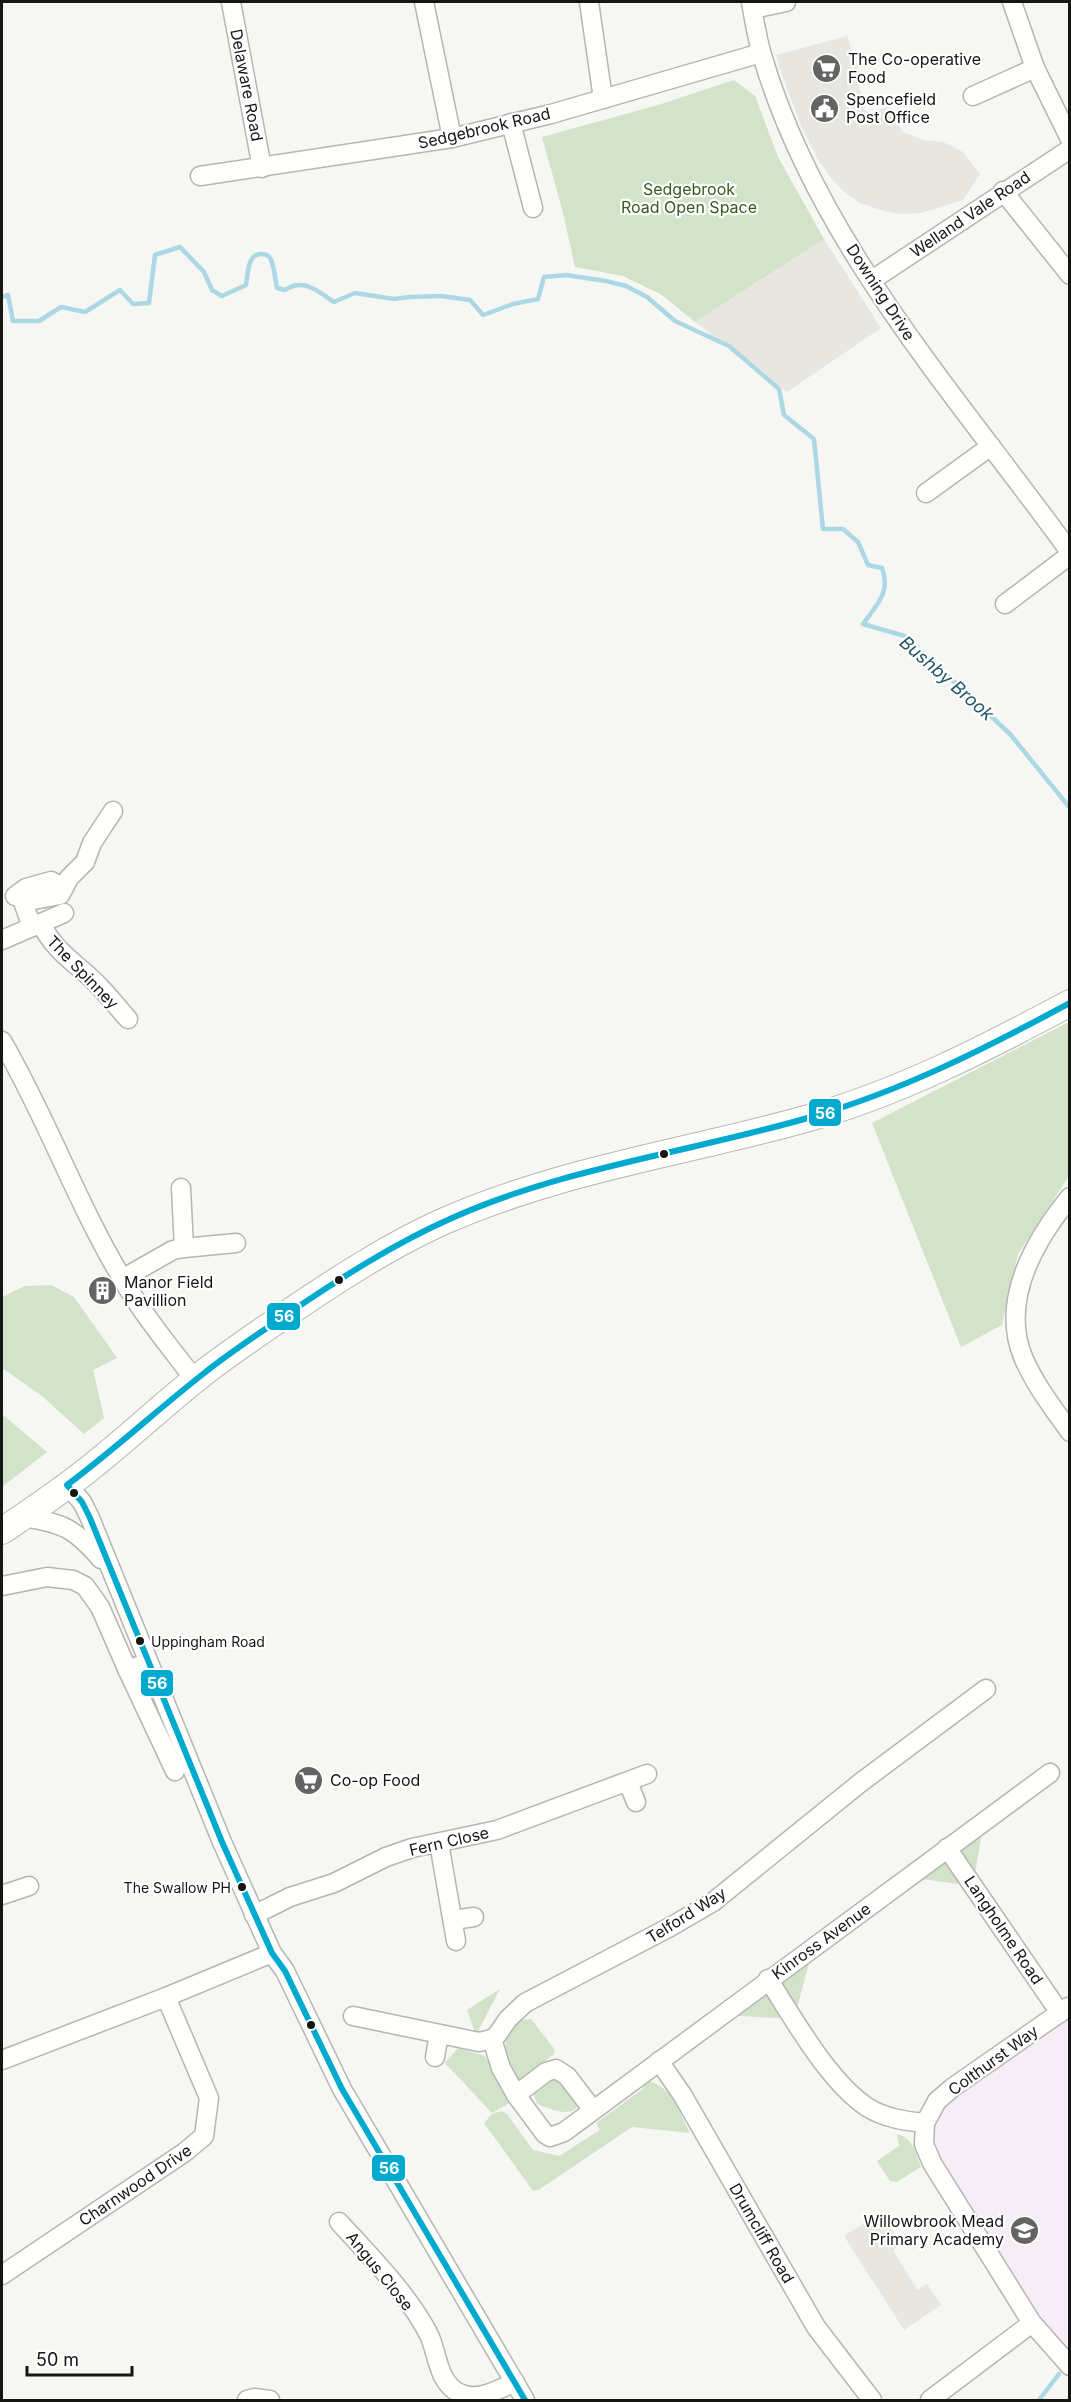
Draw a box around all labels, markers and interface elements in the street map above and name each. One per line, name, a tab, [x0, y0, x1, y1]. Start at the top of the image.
street label: Delaware Road	[226, 27, 268, 143]
place label: The Co-operative Food	[848, 49, 981, 87]
supermarket icon: The Co-operative Food	[811, 52, 843, 84]
place label: Spencefield Post Office	[846, 89, 936, 127]
public building icon: Spencefield Post Office	[809, 92, 841, 124]
street label: Sedgebrook Road	[416, 103, 552, 153]
street label: Welland Vale Road	[906, 166, 1034, 262]
park label: Sedgebrook Road Open Space	[621, 179, 757, 217]
street label: Downing Drive	[842, 240, 920, 344]
water label: Bushby Brook	[896, 631, 999, 725]
street label: The Spinney	[43, 931, 123, 1013]
line badge: 56	[808, 1098, 842, 1127]
text: 56	[815, 1103, 835, 1123]
unlabelled marker	[658, 1148, 670, 1160]
place label: Manor Field Pavillion	[124, 1272, 213, 1310]
unlabelled marker	[333, 1274, 345, 1286]
building icon: Manor Field Pavillion	[87, 1275, 119, 1307]
line badge: 56	[266, 1302, 301, 1331]
text: 56	[274, 1306, 294, 1326]
unlabelled marker	[68, 1487, 80, 1499]
place label: Uppingham Road	[151, 1633, 265, 1650]
marker: Uppingham Road	[134, 1635, 146, 1647]
line badge: 56	[140, 1669, 174, 1697]
text: 56	[147, 1673, 167, 1693]
supermarket icon: Co-op Food	[293, 1764, 325, 1796]
place label: Co-op Food	[330, 1770, 420, 1790]
street label: Fern Close	[407, 1822, 491, 1860]
street label: Langholme Road	[960, 1872, 1048, 1988]
place label: The Swallow PH	[124, 1879, 231, 1896]
marker: The Swallow PH	[236, 1881, 248, 1893]
street label: Telford Way	[643, 1883, 730, 1947]
street label: Kinross Avenue	[768, 1898, 874, 1984]
unlabelled marker	[305, 2019, 317, 2031]
street label: Colthurst Way	[944, 2021, 1042, 2099]
street label: Charnwood Drive	[75, 2140, 195, 2230]
line badge: 56	[371, 2154, 406, 2182]
text: 56	[379, 2158, 399, 2178]
street label: Drumcliff Road	[725, 2179, 799, 2287]
place label: Willowbrook Mead Primary Academy	[863, 2211, 1004, 2249]
school or university icon: Willowbrook Mead Primary Academy	[1009, 2214, 1041, 2246]
street label: Angus Close	[342, 2228, 418, 2314]
scale bar	[27, 2339, 132, 2377]
text: 50 m	[36, 2349, 79, 2370]

